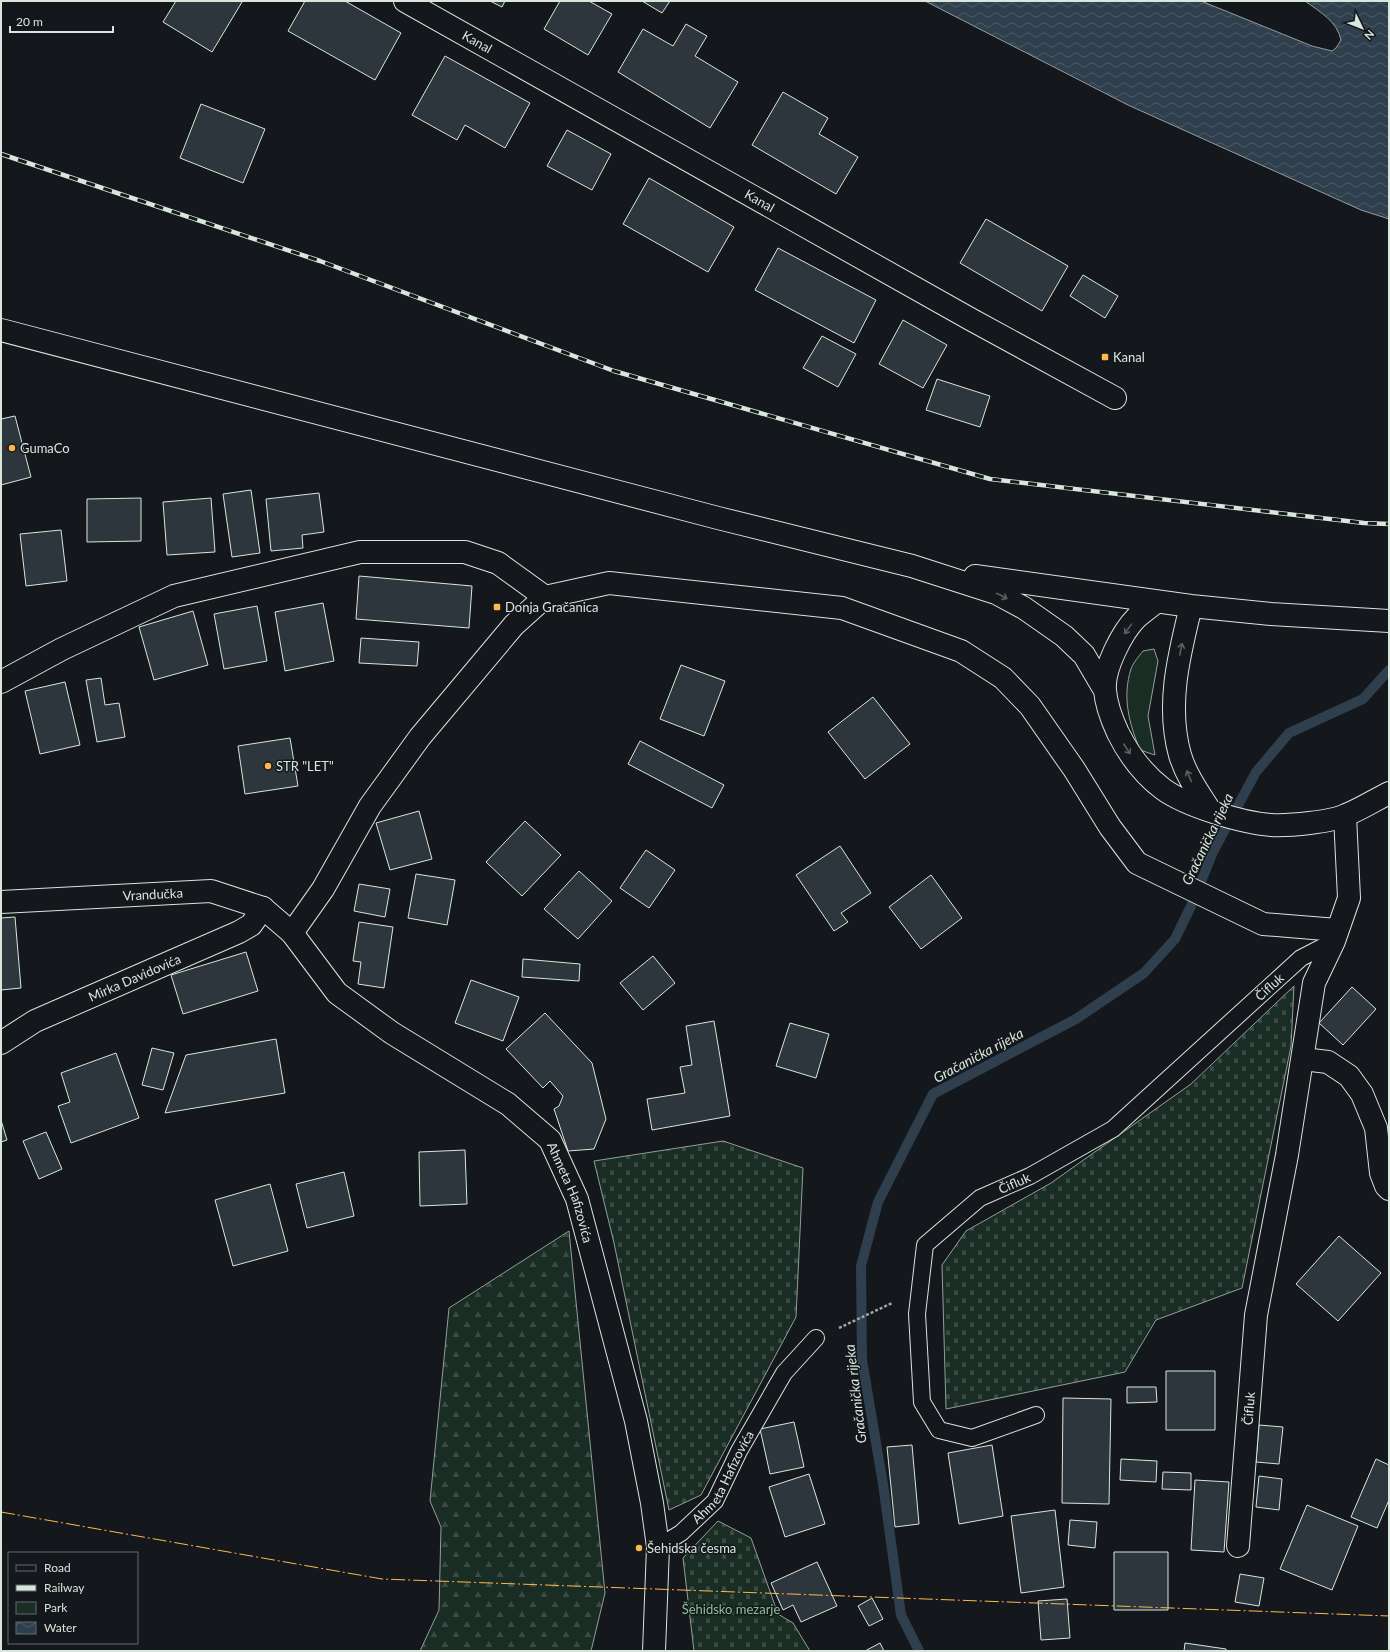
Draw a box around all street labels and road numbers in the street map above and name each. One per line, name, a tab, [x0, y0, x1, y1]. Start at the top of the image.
street label: Kanal	[460, 27, 495, 56]
street label: Kanal	[742, 186, 778, 215]
street label: Vrandučka	[122, 884, 183, 904]
street label: Mirka Davidovića	[86, 950, 183, 1005]
street label: Čifluk	[1252, 969, 1287, 1004]
street label: Ahmeta Hafizovića	[544, 1139, 596, 1245]
street label: Čifluk	[996, 1169, 1033, 1197]
street label: Čifluk	[1239, 1391, 1258, 1426]
street label: Ahmeta Hafizovića	[688, 1428, 757, 1527]

